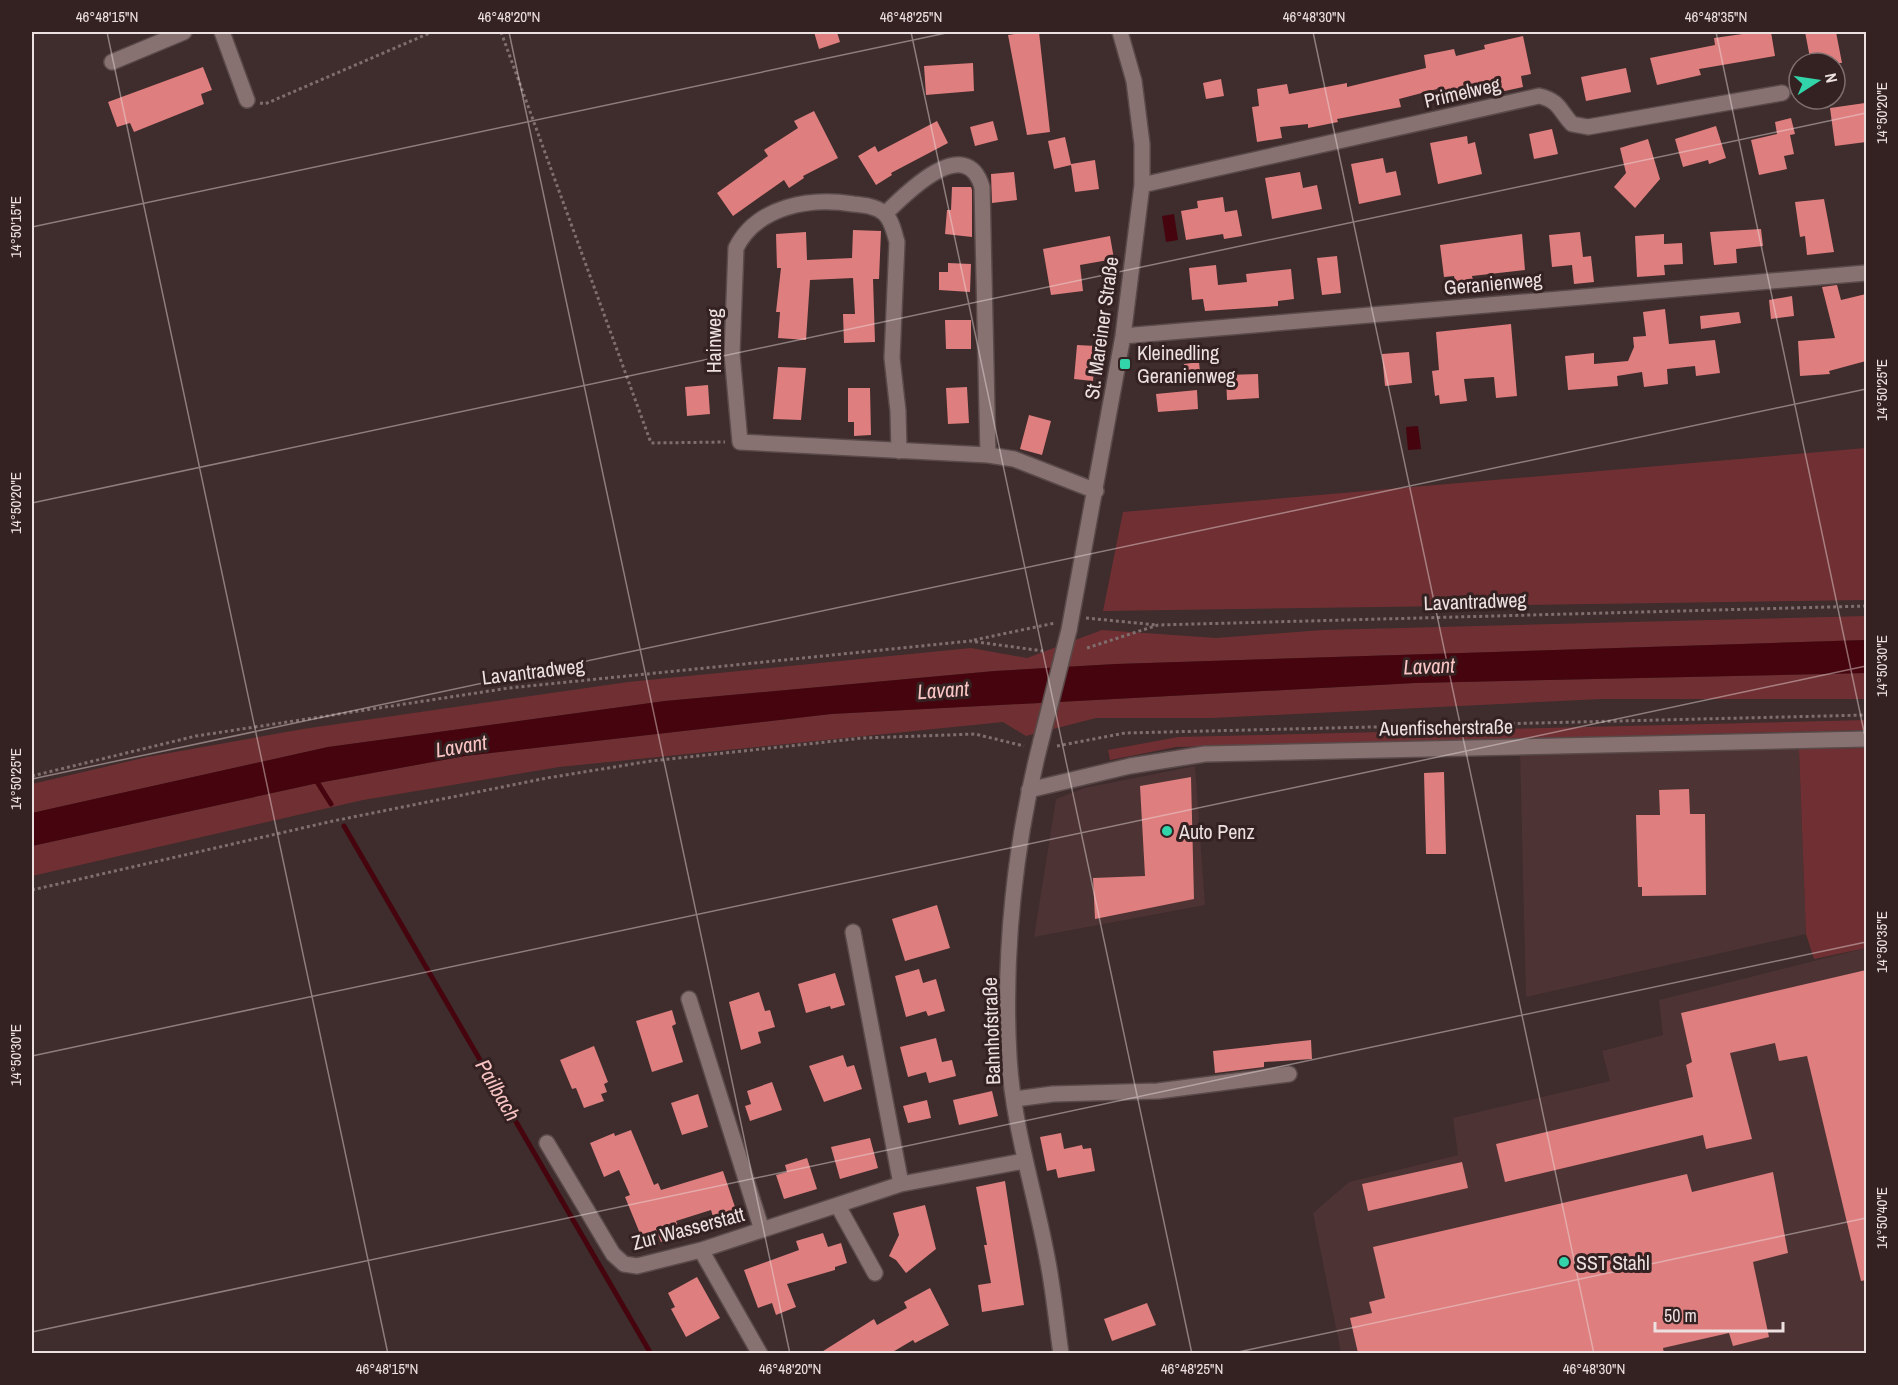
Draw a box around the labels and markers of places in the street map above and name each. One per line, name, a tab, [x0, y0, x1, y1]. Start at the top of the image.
place label: Kleinedling Geranienweg	[1137, 339, 1235, 389]
marker: Kleinedling Geranienweg	[1118, 357, 1132, 371]
place label: Auto Penz	[1178, 818, 1255, 845]
marker: Auto Penz	[1160, 824, 1174, 838]
place label: SST Stahl	[1576, 1249, 1650, 1276]
marker: SST Stahl	[1557, 1255, 1571, 1269]

